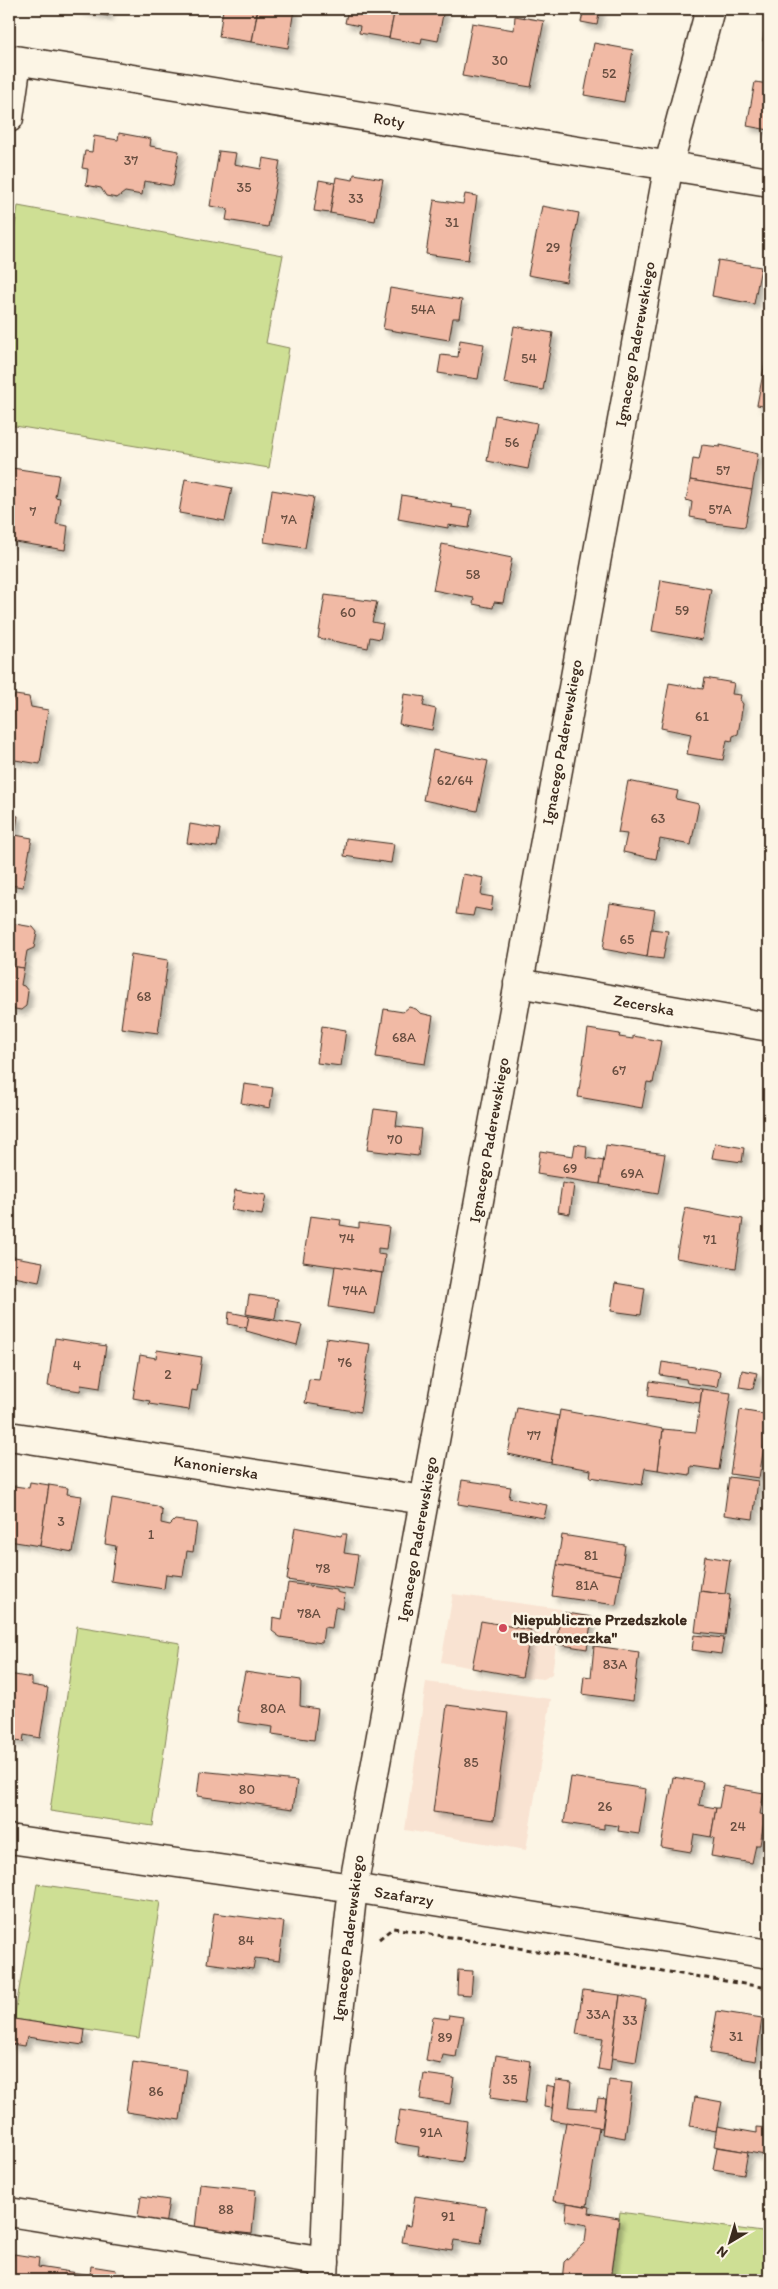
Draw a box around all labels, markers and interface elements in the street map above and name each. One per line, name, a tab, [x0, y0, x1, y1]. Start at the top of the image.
house number: 30	[492, 52, 508, 69]
house number: 52	[602, 65, 617, 82]
street label: Roty	[372, 108, 406, 132]
house number: 37	[124, 152, 138, 169]
house number: 35	[237, 179, 251, 196]
house number: 33	[348, 190, 364, 207]
house number: 31	[445, 214, 460, 231]
house number: 29	[546, 239, 560, 256]
street label: Ignacego Paderewskiego	[611, 260, 659, 428]
house number: 54A	[411, 301, 435, 318]
house number: 54	[521, 350, 537, 367]
house number: 56	[505, 434, 519, 451]
house number: 57	[716, 462, 730, 479]
house number: 57A	[708, 501, 732, 518]
house number: 7	[30, 503, 37, 520]
house number: 7A	[281, 511, 297, 528]
house number: 58	[465, 566, 481, 583]
house number: 59	[675, 602, 689, 619]
house number: 60	[340, 604, 356, 621]
street label: Ignacego Paderewskiego	[538, 658, 586, 826]
house number: 61	[695, 708, 709, 725]
house number: 62/64	[437, 772, 474, 789]
house number: 63	[650, 810, 666, 827]
house number: 65	[620, 931, 634, 948]
house number: 68	[136, 988, 152, 1005]
street label: Zecerska	[612, 990, 677, 1020]
house number: 68A	[392, 1029, 416, 1046]
street label: Ignacego Paderewskiego	[465, 1056, 513, 1224]
house number: 67	[612, 1062, 626, 1079]
house number: 70	[387, 1131, 403, 1148]
house number: 69	[563, 1160, 577, 1177]
house number: 69A	[620, 1165, 644, 1182]
house number: 74	[339, 1230, 355, 1247]
house number: 71	[703, 1231, 717, 1248]
house number: 74A	[343, 1282, 367, 1299]
house number: 76	[338, 1354, 352, 1371]
house number: 4	[73, 1357, 82, 1374]
house number: 2	[164, 1366, 172, 1383]
house number: 77	[527, 1427, 541, 1444]
street label: Kanonierska	[172, 1451, 260, 1483]
street label: Ignacego Paderewskiego	[393, 1455, 441, 1623]
house number: 3	[57, 1513, 65, 1530]
house number: 1	[148, 1526, 155, 1543]
house number: 81	[584, 1547, 599, 1564]
house number: 78	[316, 1560, 331, 1577]
house number: 81A	[575, 1577, 599, 1594]
house number: 78A	[297, 1605, 321, 1622]
place label: Niepubliczne Przedszkole "Biedroneczka"	[513, 1610, 687, 1647]
marker: Niepubliczne Przedszkole "Biedroneczka"	[497, 1622, 509, 1634]
house number: 83A	[603, 1656, 627, 1673]
house number: 80A	[260, 1700, 286, 1717]
house number: 85	[463, 1754, 479, 1771]
house number: 80	[239, 1781, 255, 1798]
house number: 26	[598, 1798, 612, 1815]
house number: 24	[730, 1818, 746, 1835]
street label: Ignacego Paderewskiego	[328, 1854, 368, 2022]
street label: Szafarzy	[373, 1882, 436, 1910]
house number: 84	[238, 1932, 255, 1949]
house number: 33A	[586, 2006, 610, 2023]
house number: 33	[622, 2012, 638, 2029]
house number: 31	[729, 2028, 744, 2045]
house number: 89	[438, 2029, 453, 2046]
house number: 35	[503, 2071, 517, 2088]
house number: 86	[148, 2083, 164, 2100]
house number: 91A	[420, 2124, 442, 2141]
house number: 88	[218, 2201, 234, 2218]
house number: 91	[441, 2208, 455, 2225]
north arrow	[706, 2216, 756, 2266]
text: N	[713, 2242, 731, 2261]

